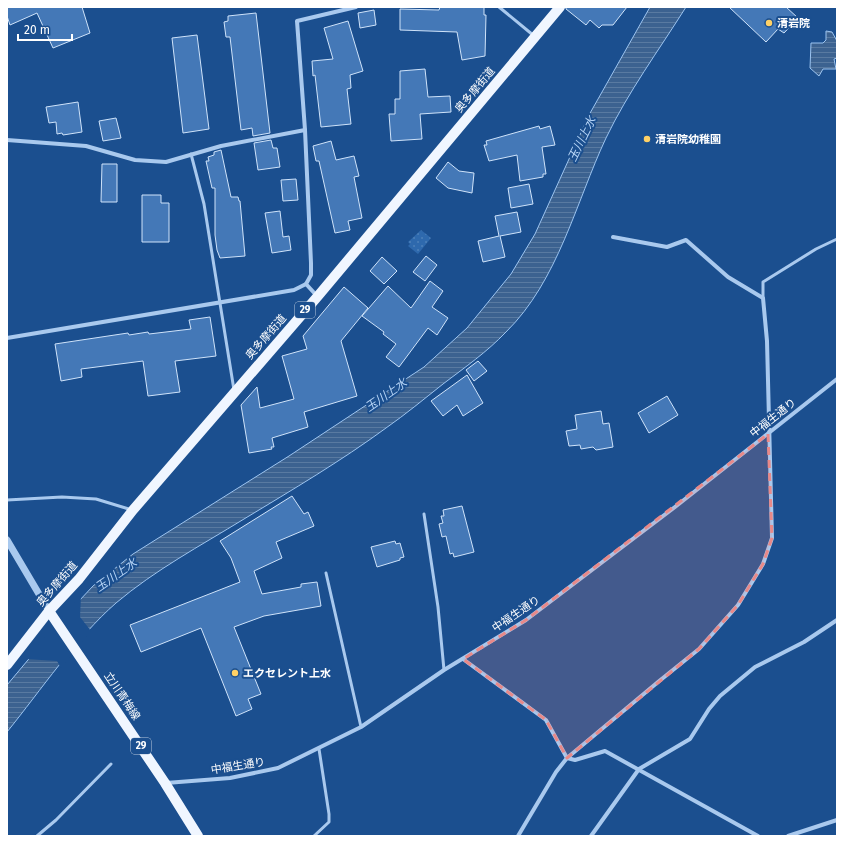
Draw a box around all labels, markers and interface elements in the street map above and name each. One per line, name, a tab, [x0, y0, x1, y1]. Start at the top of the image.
scale bar	[18, 16, 72, 42]
place label: 清岩院	[777, 17, 810, 30]
marker: 清岩院	[764, 18, 774, 28]
text: 20 m	[24, 23, 50, 37]
street label: 奥多摩街道	[452, 65, 498, 115]
water label: 玉川上水	[565, 113, 600, 164]
place label: 清岩院幼稚園	[655, 133, 721, 146]
marker: 清岩院幼稚園	[642, 134, 652, 144]
road number: 29	[295, 302, 315, 318]
street label: 奥多摩街道	[243, 312, 289, 362]
water label: 玉川上水	[362, 374, 411, 415]
street label: 中福生通り	[747, 396, 799, 440]
water label: 玉川上水	[92, 554, 141, 595]
street label: 奥多摩街道	[34, 559, 80, 609]
street label: 中福生通り	[490, 593, 542, 635]
place label: エクセレント上水	[243, 667, 331, 680]
marker: エクセレント上水	[230, 668, 240, 678]
street label: 立川青梅線	[101, 670, 143, 722]
road number: 29	[131, 738, 151, 754]
street label: 中福生通り	[210, 755, 266, 777]

